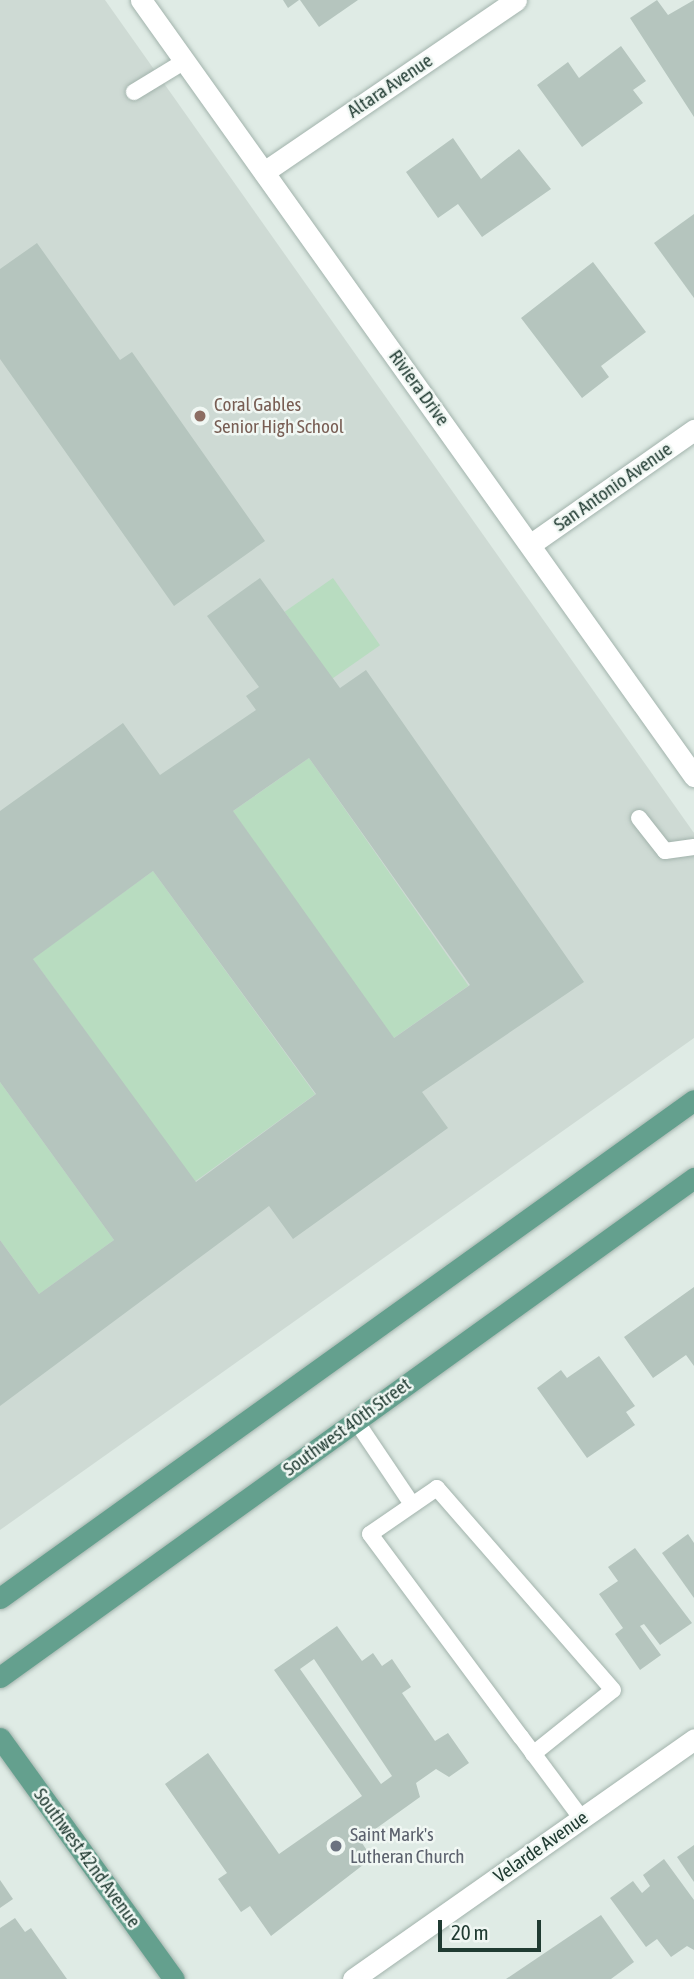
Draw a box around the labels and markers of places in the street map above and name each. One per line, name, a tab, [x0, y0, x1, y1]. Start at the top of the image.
place label: Coral Gables Senior High School	[214, 394, 344, 438]
marker: Coral Gables Senior High School	[192, 408, 208, 424]
place label: Saint Mark's Lutheran Church	[350, 1824, 465, 1868]
marker: Saint Mark's Lutheran Church	[328, 1838, 344, 1854]

